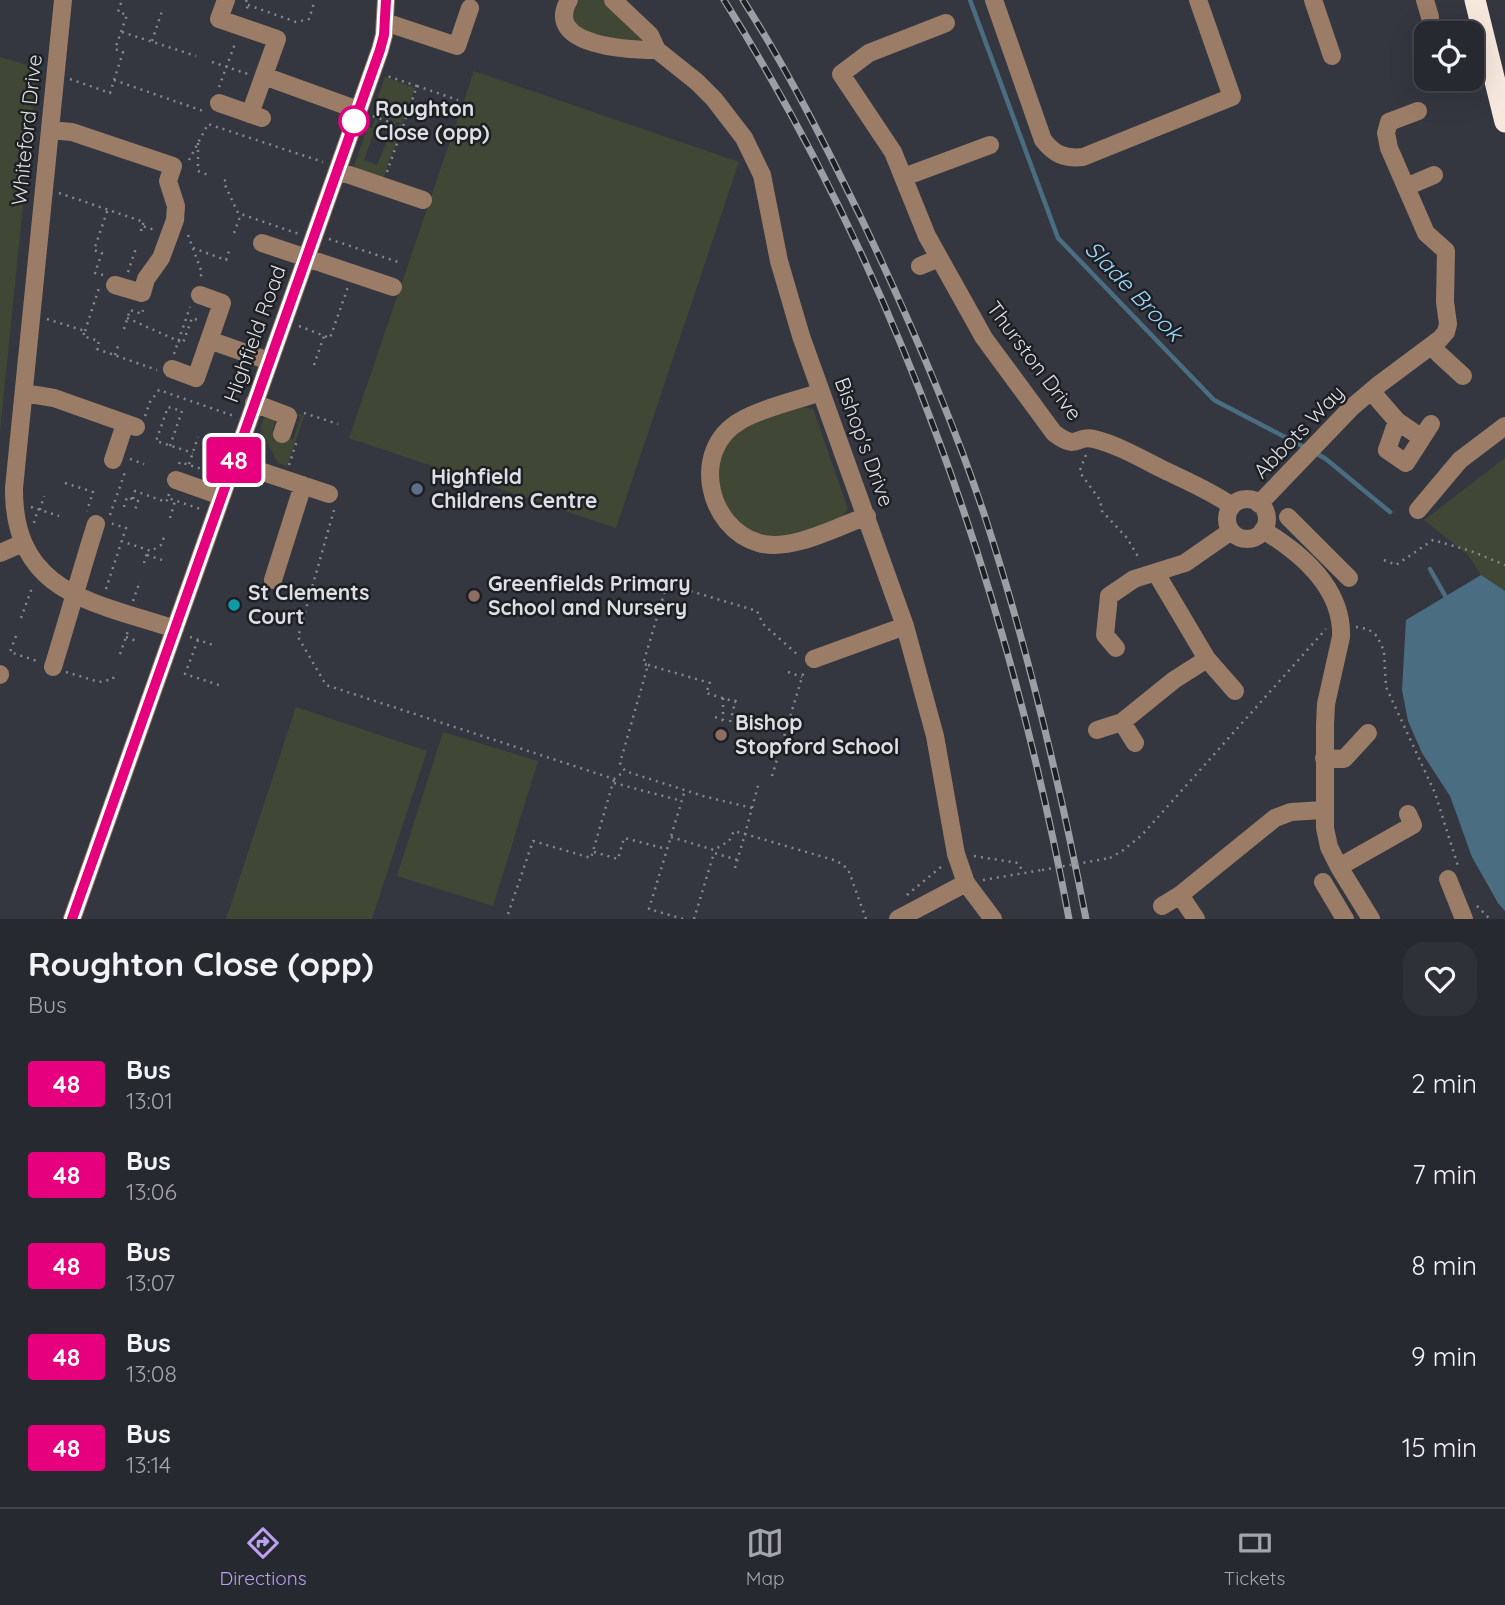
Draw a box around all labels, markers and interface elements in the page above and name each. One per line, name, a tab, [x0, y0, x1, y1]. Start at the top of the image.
map controls	[1414, 21, 1484, 91]
button: locate	[1414, 21, 1484, 91]
street label: Whiteford Drive	[5, 53, 47, 207]
place label: Roughton Close (opp)	[375, 95, 490, 145]
marker: Roughton Close (opp)	[339, 106, 369, 136]
water label: Slade Brook	[1079, 234, 1191, 348]
street label: Highfield Road	[217, 262, 291, 406]
street label: Thurston Drive	[981, 296, 1088, 425]
street label: Bishop's Drive	[830, 374, 900, 510]
street label: Abbots Way	[1247, 379, 1349, 483]
line badge: 48	[202, 437, 266, 483]
text: 48	[220, 445, 248, 475]
place label: Highfield Childrens Centre	[431, 463, 597, 513]
marker: Highfield Childrens Centre	[409, 481, 425, 497]
place label: Greenfields Primary School and Nursery	[488, 570, 690, 620]
place label: St Clements Court	[248, 579, 369, 629]
marker: Greenfields Primary School and Nursery	[466, 588, 482, 604]
marker: St Clements Court	[226, 597, 242, 613]
place label: Bishop Stopford School	[735, 709, 899, 759]
marker: Bishop Stopford School	[713, 727, 729, 743]
button: heart	[1403, 942, 1477, 1016]
text: Roughton Close (opp)	[28, 943, 373, 984]
text: Bus	[28, 990, 67, 1019]
text: Bus	[126, 1053, 171, 1086]
text: 2 min	[1411, 1067, 1477, 1100]
text: 48	[53, 1069, 80, 1099]
text: 13:01	[126, 1086, 173, 1115]
text: Bus	[126, 1144, 171, 1177]
text: 7 min	[1412, 1158, 1477, 1191]
text: 48	[53, 1160, 80, 1190]
text: 13:06	[126, 1177, 177, 1206]
text: Bus	[126, 1235, 171, 1268]
text: 8 min	[1412, 1249, 1477, 1282]
text: 48	[53, 1251, 80, 1281]
text: 13:07	[126, 1268, 175, 1297]
text: Bus	[126, 1326, 171, 1359]
text: 9 min	[1411, 1340, 1477, 1373]
text: 48	[53, 1342, 80, 1372]
text: 13:08	[126, 1359, 177, 1388]
text: Bus	[126, 1417, 171, 1450]
text: 15 min	[1402, 1431, 1477, 1464]
text: 48	[53, 1433, 80, 1463]
text: 13:14	[126, 1450, 171, 1479]
tab: Directions	[220, 1524, 307, 1590]
tab: Map	[746, 1524, 785, 1590]
tab: Tickets	[1224, 1524, 1285, 1590]

